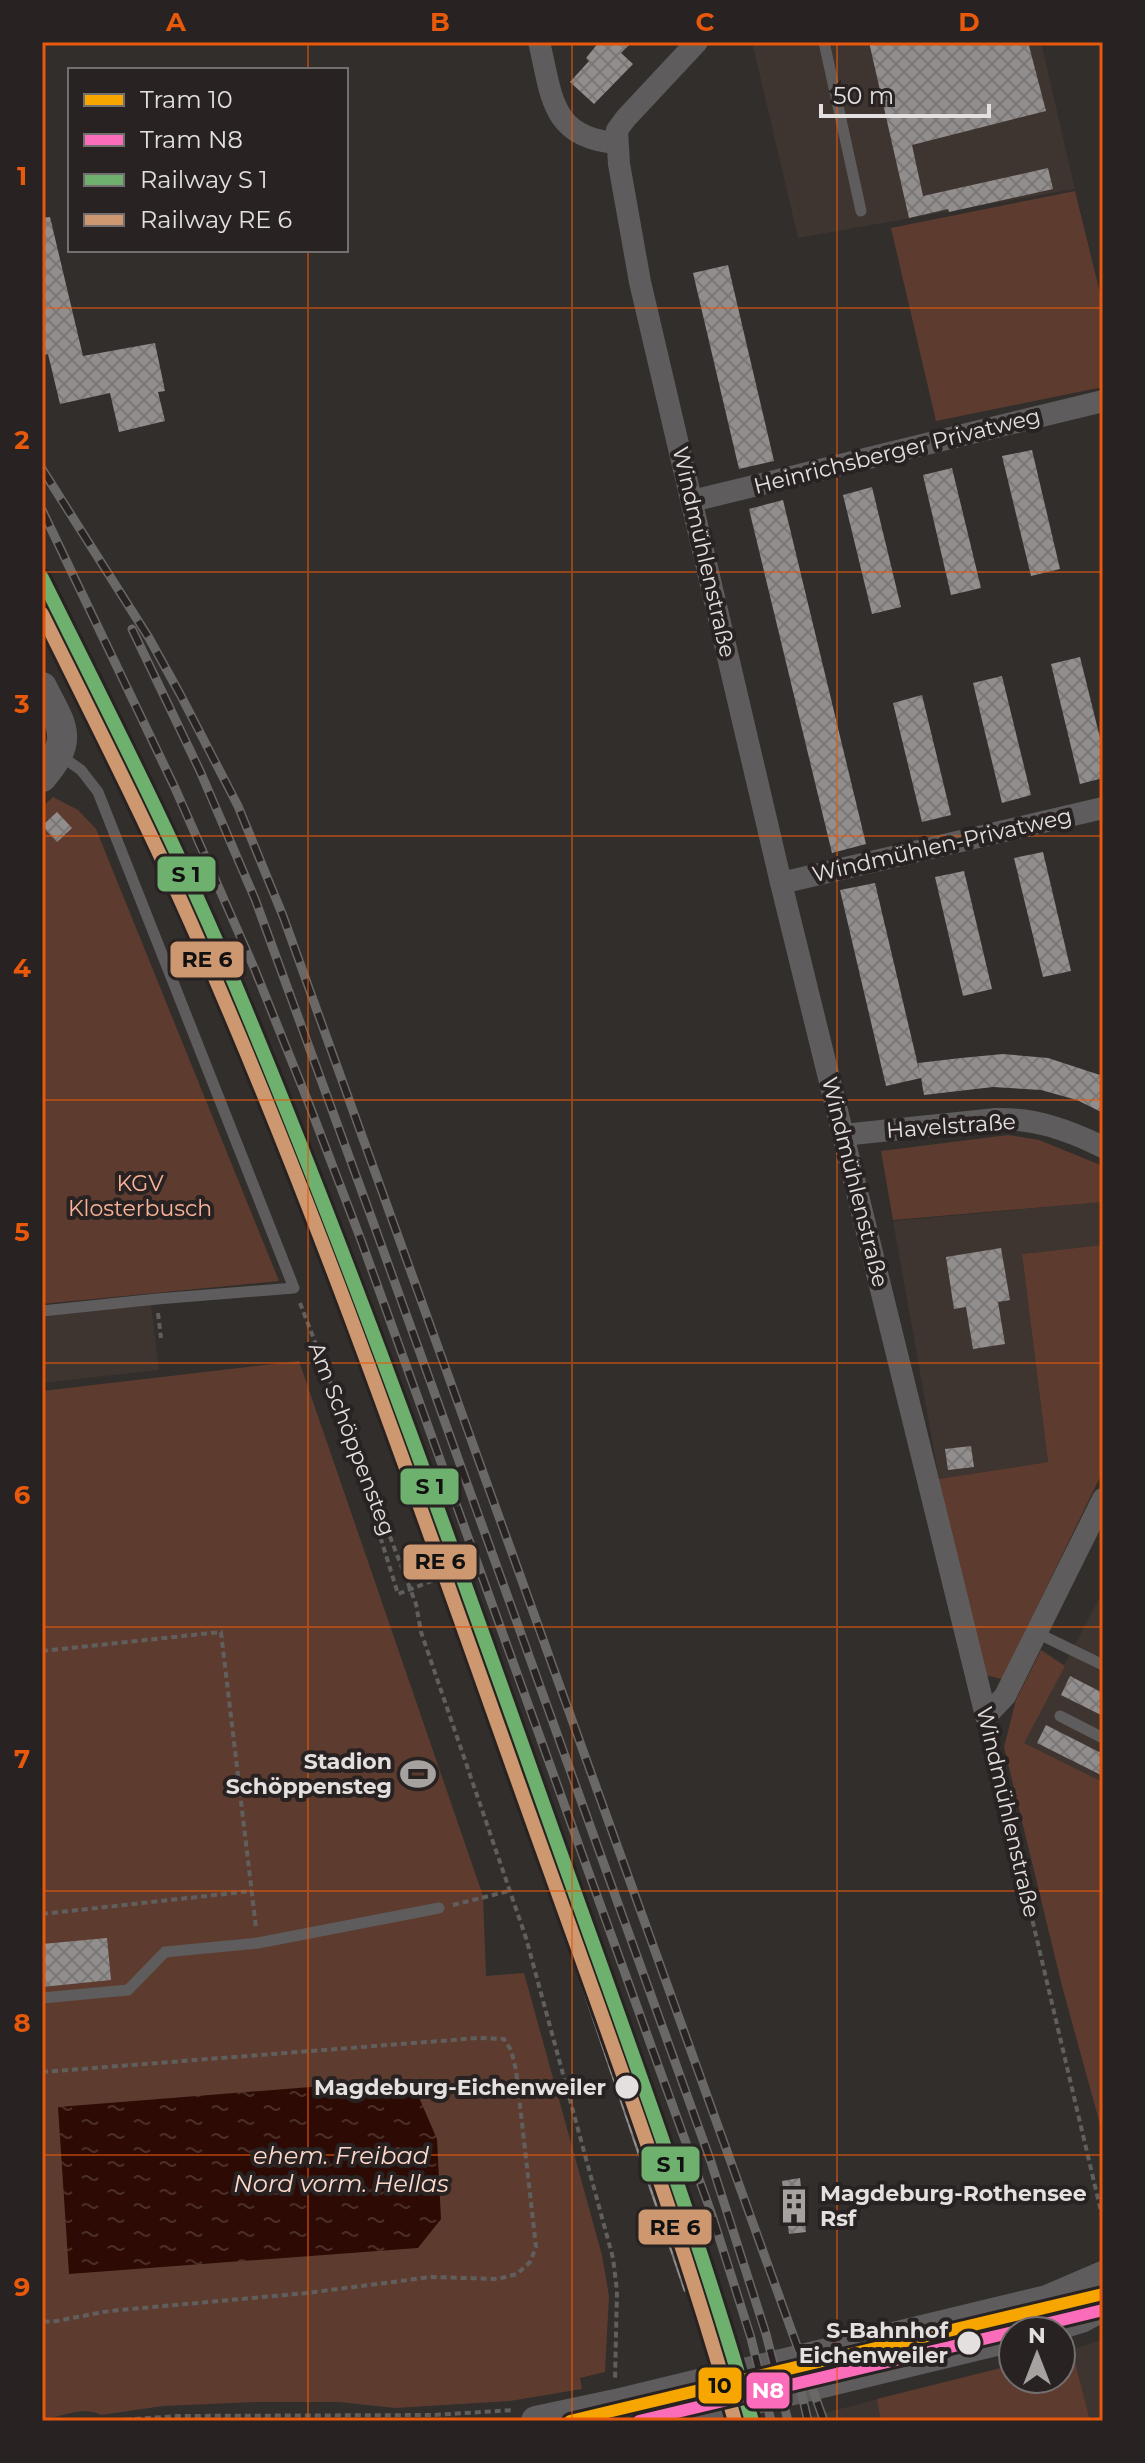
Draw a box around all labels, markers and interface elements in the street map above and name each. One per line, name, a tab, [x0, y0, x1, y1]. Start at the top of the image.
text: A	[165, 6, 187, 38]
text: B	[430, 6, 450, 38]
text: C	[696, 6, 715, 38]
text: D	[958, 6, 980, 38]
legend	[68, 68, 348, 252]
scale bar	[821, 68, 989, 118]
text: 50 m	[833, 81, 894, 110]
text: Tram 10	[140, 85, 233, 114]
text: Tram N8	[140, 125, 243, 154]
text: 1	[17, 160, 27, 192]
text: Railway S 1	[140, 165, 268, 194]
text: Railway RE 6	[140, 205, 292, 234]
street label: Heinrichsberger Privatweg	[751, 402, 1043, 500]
text: 2	[14, 424, 30, 456]
street label: Windmühlenstraße	[667, 444, 741, 660]
text: 3	[13, 688, 30, 720]
street label: Windmühlen-Privatweg	[810, 802, 1074, 888]
line badge: S 1	[156, 855, 217, 893]
text: S 1	[172, 861, 200, 888]
line badge: RE 6	[169, 940, 245, 979]
text: RE 6	[181, 946, 233, 973]
text: 4	[13, 952, 31, 984]
street label: Windmühlenstraße	[816, 1074, 894, 1290]
street label: Havelstraße	[885, 1108, 1017, 1144]
park label: KGV Klosterbusch	[68, 1170, 212, 1222]
text: 5	[14, 1216, 30, 1248]
street label: Am Schöppensteg	[303, 1339, 401, 1539]
line badge: S 1	[399, 1467, 460, 1506]
text: S 1	[416, 1473, 444, 1500]
text: 6	[14, 1479, 31, 1511]
line badge: RE 6	[402, 1543, 478, 1581]
text: RE 6	[414, 1548, 466, 1575]
street label: Windmühlenstraße	[971, 1704, 1045, 1920]
text: 7	[14, 1743, 30, 1775]
place label: Stadion Schöppensteg	[226, 1748, 392, 1800]
sports icon: Stadion Schöppensteg	[399, 1755, 437, 1793]
text: 8	[13, 2007, 31, 2039]
marker: Magdeburg-Eichenweiler	[613, 2073, 641, 2101]
place label: Magdeburg-Eichenweiler	[314, 2074, 606, 2101]
water label: ehem. Freibad Nord vorm. Hellas	[233, 2141, 449, 2198]
line badge: S 1	[640, 2145, 701, 2183]
text: S 1	[657, 2151, 685, 2178]
place label: Magdeburg-Rothensee Rsf	[820, 2180, 1087, 2232]
building icon: Magdeburg-Rothensee Rsf	[775, 2187, 813, 2225]
line badge: RE 6	[637, 2208, 713, 2246]
text: RE 6	[649, 2214, 701, 2241]
text: 9	[14, 2271, 30, 2303]
north arrow	[997, 2315, 1077, 2395]
place label: S-Bahnhof Eichenweiler	[799, 2317, 949, 2369]
text: N	[1028, 2322, 1046, 2349]
marker: S-Bahnhof Eichenweiler	[955, 2329, 983, 2357]
line badge: 10	[697, 2366, 743, 2405]
line badge: N8	[745, 2371, 791, 2410]
text: 10	[708, 2372, 732, 2399]
text: N8	[752, 2377, 784, 2404]

